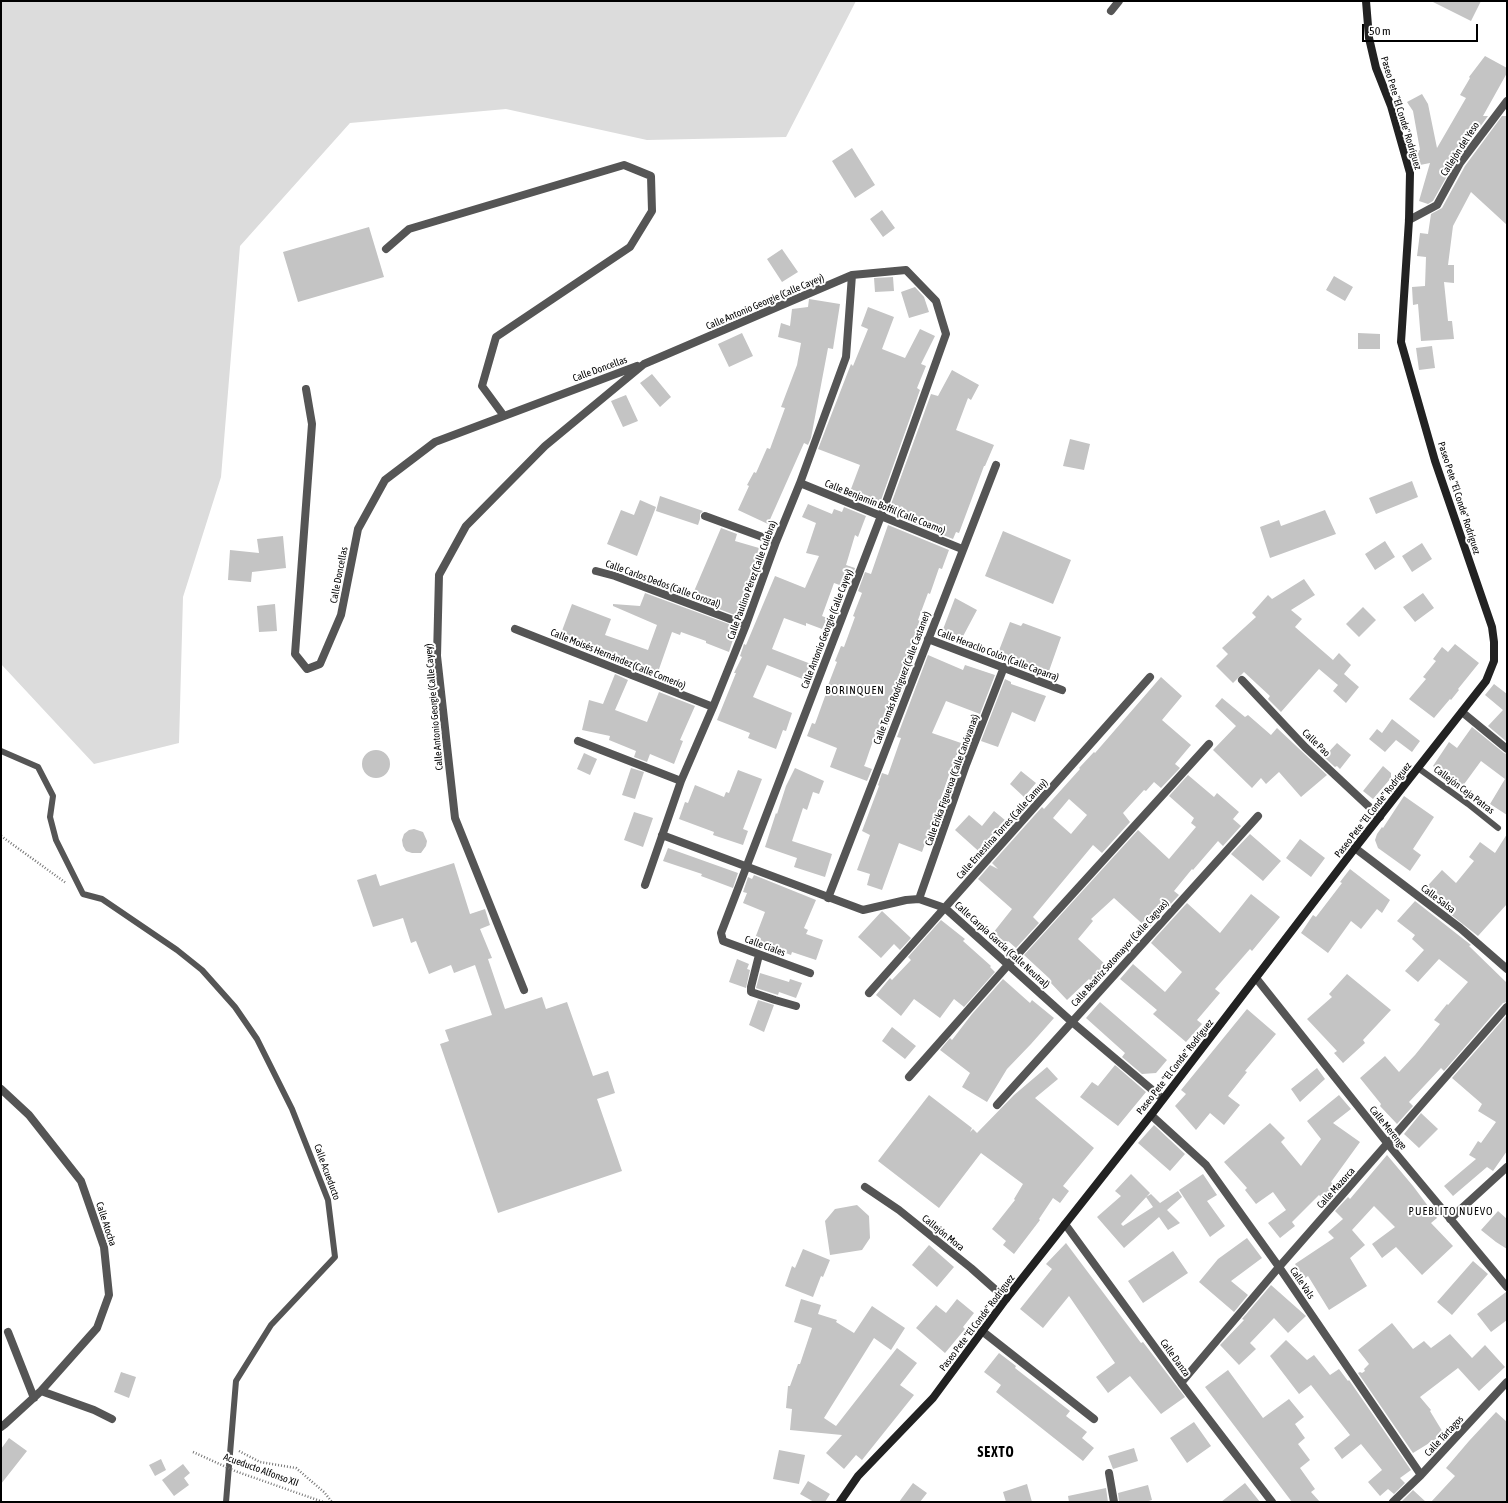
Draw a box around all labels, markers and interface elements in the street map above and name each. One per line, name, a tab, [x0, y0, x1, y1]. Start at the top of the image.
scale bar	[1364, 16, 1480, 42]
text: 50 m	[1369, 24, 1391, 38]
street label: Paseo Pete "El Conde" Rodríguez	[1378, 55, 1424, 171]
street label: Callejón del Yeso	[1438, 120, 1482, 178]
street label: Calle Antonio Georgie (Calle Cayey)	[704, 272, 826, 332]
street label: Calle Doncellas	[571, 354, 629, 384]
street label: Paseo Pete "El Conde" Rodríguez	[1435, 440, 1483, 556]
street label: Calle Benjamín Boffil (Calle Coamo)	[823, 477, 947, 537]
street label: Calle Paulino Pérez (Calle Culebra)	[725, 519, 779, 641]
street label: Calle Doncellas	[328, 546, 350, 604]
street label: Calle Carlos Dedos (Calle Corozal)	[604, 558, 722, 610]
street label: Calle Antonio Georgie (Calle Cayey)	[799, 567, 855, 691]
street label: Calle Tomás Rodríguez (Calle Castaner)	[871, 610, 933, 746]
street label: Calle Moisés Hernández (Calle Comerío)	[549, 626, 687, 692]
street label: Calle Heraclio Colón (Calle Caparra)	[935, 626, 1061, 684]
street label: Calle Antonio Georgie (Calle Cayey)	[422, 643, 446, 771]
district label: BORINQUEN	[825, 684, 885, 698]
street label: Calle Erika Figueroa (Calle Canóvanas)	[923, 713, 981, 847]
street label: Calle Pao	[1299, 727, 1333, 759]
street label: Paseo Pete "El Conde" Rodríguez	[1332, 760, 1414, 860]
street label: Callejón Ceja Patras	[1431, 763, 1497, 817]
street label: Calle Ernestina Torres (Calle Camuy)	[954, 776, 1050, 882]
street label: Calle Salsa	[1418, 882, 1458, 916]
street label: Calle Beatriz Sotomayor (Calle Caguas)	[1069, 897, 1171, 1009]
street label: Calle Carpía García (Calle Neutral)	[952, 899, 1052, 991]
street label: Calle Ciales	[743, 933, 787, 959]
street label: Paseo Pete "El Conde" Rodríguez	[1134, 1017, 1216, 1117]
street label: Calle Merenge	[1367, 1104, 1409, 1152]
street label: Calle Acueducto	[311, 1142, 343, 1202]
street label: Calle Mazorca	[1314, 1165, 1358, 1211]
street label: Calle Atocha	[93, 1200, 119, 1248]
district label: PUEBLITO NUEVO	[1409, 1205, 1493, 1219]
street label: Callejón Mora	[919, 1212, 967, 1254]
street label: Calle Vals	[1287, 1265, 1317, 1301]
street label: Paseo Pete "El Conde" Rodríguez	[937, 1272, 1017, 1374]
street label: Calle Danza	[1157, 1337, 1193, 1379]
street label: Calle Tártagos	[1422, 1413, 1466, 1459]
district label: SEXTO	[977, 1445, 1015, 1461]
street label: Acueducto Alfonso XII	[222, 1451, 300, 1489]

